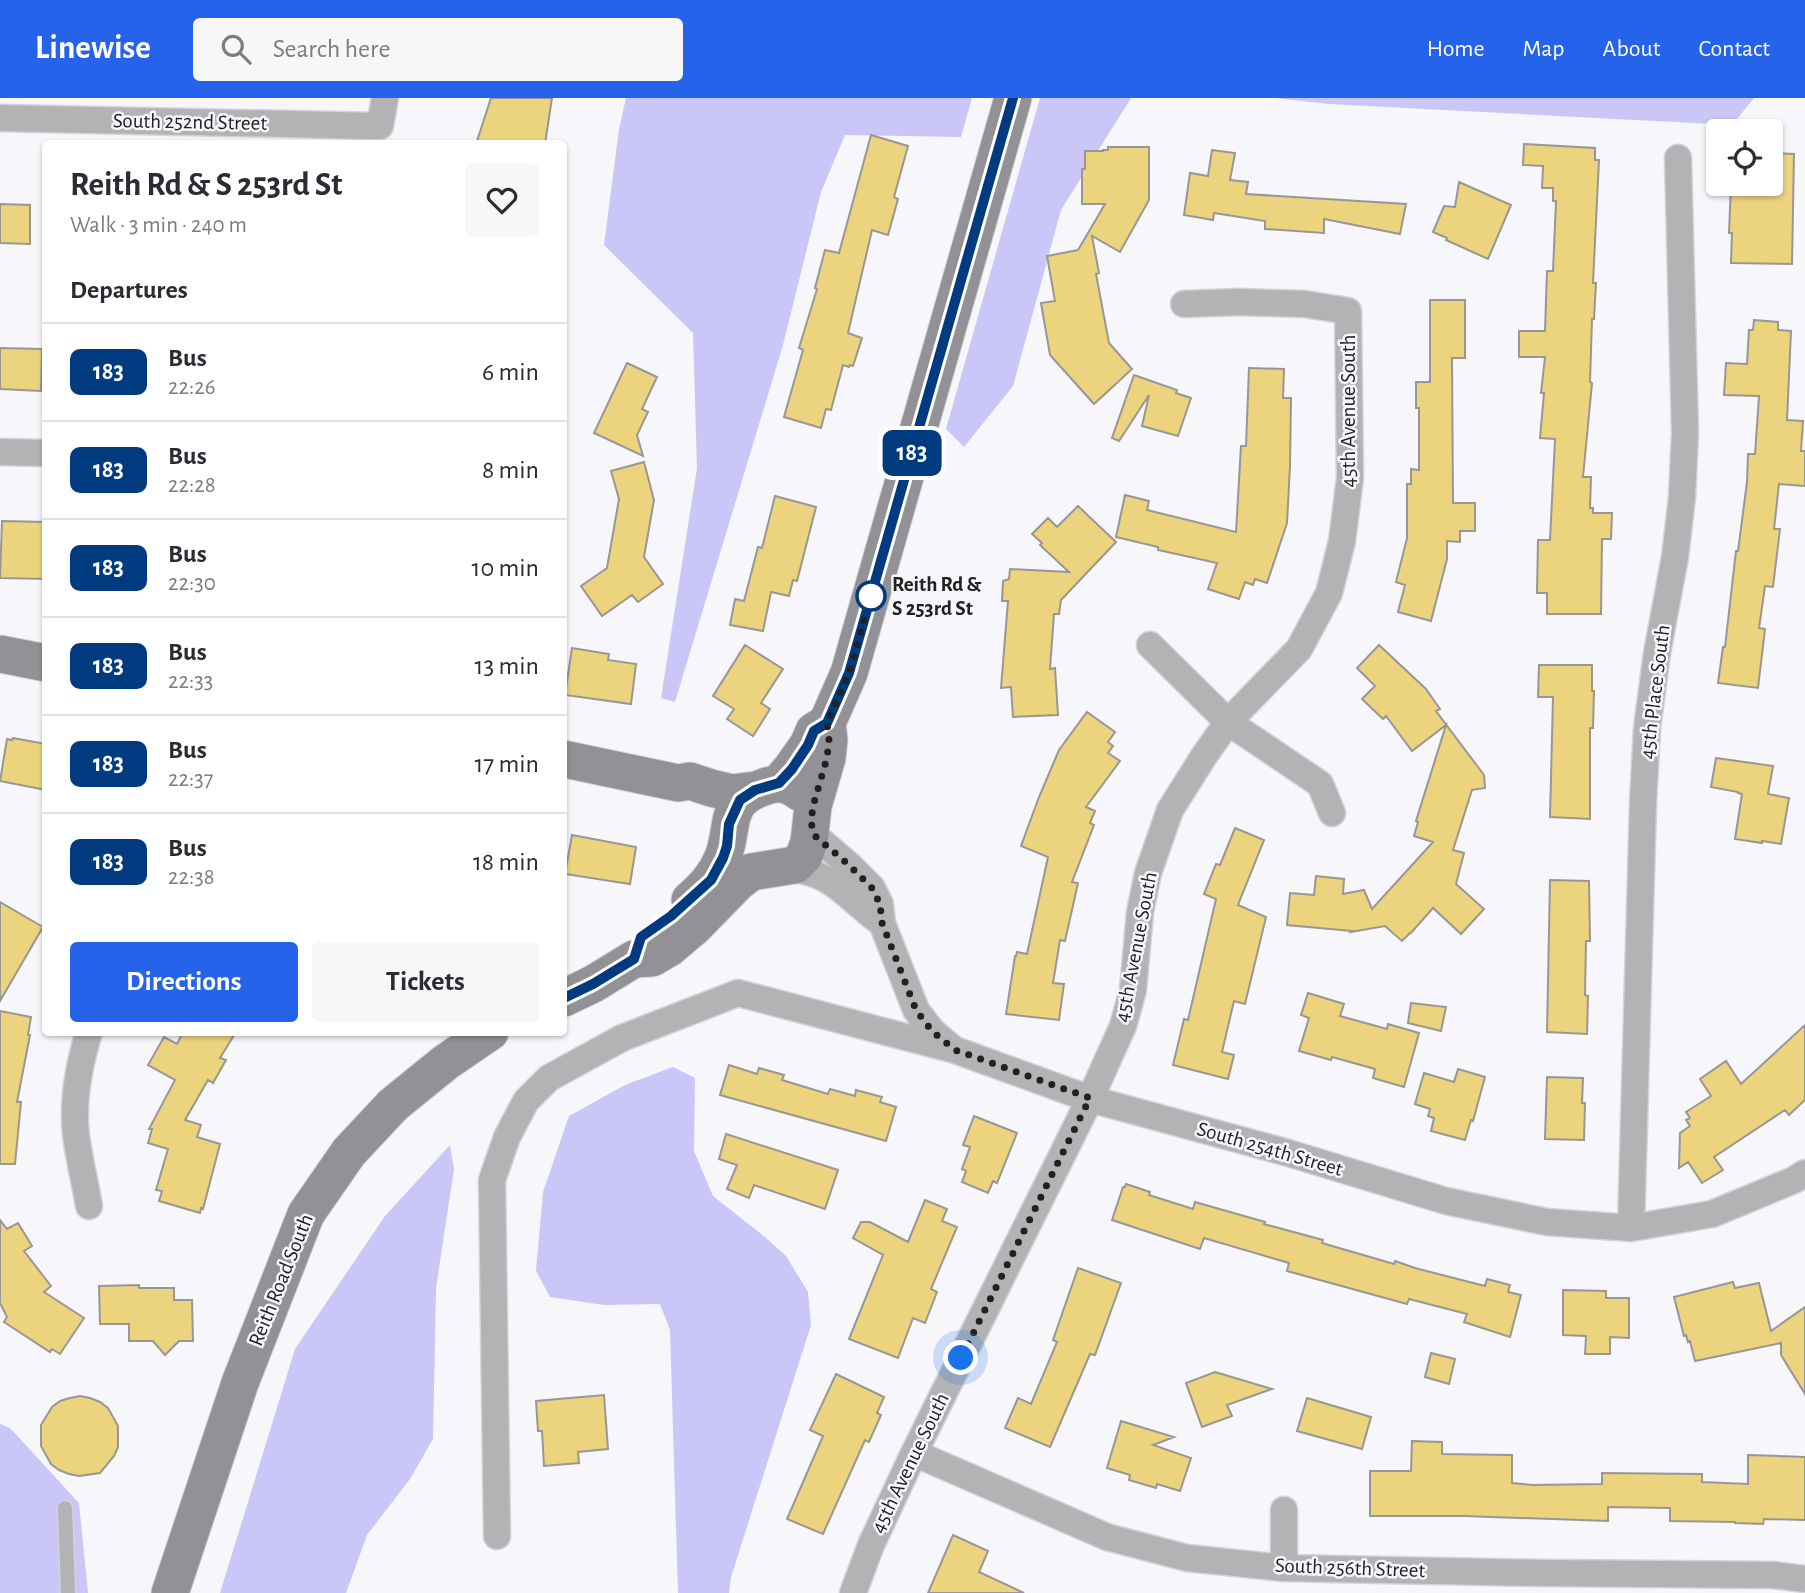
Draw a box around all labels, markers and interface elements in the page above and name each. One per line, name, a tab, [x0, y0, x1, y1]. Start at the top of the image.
search box	[193, 18, 683, 81]
icon: search	[217, 30, 255, 68]
text: Linewise	[35, 32, 151, 65]
text: Search here	[273, 36, 390, 62]
text: Home	[1427, 37, 1485, 61]
text: Map	[1523, 37, 1565, 61]
text: About	[1603, 37, 1660, 61]
text: Contact	[1698, 37, 1770, 61]
street label: South 252nd Street	[113, 110, 268, 134]
map controls	[1706, 119, 1783, 196]
button: locate	[1706, 119, 1783, 196]
button: heart	[465, 163, 539, 237]
text: Reith Rd & S 253rd St	[70, 169, 342, 202]
text: Walk · 3 min · 240 m	[70, 214, 247, 237]
text: Departures	[70, 277, 188, 303]
street label: 45th Avenue South	[1338, 335, 1359, 487]
text: Bus	[168, 345, 207, 371]
text: 6 min	[482, 359, 539, 385]
text: 183	[93, 360, 124, 384]
text: 22:26	[168, 376, 215, 399]
line badge: 183	[872, 430, 952, 476]
text: 183	[897, 441, 927, 465]
text: Bus	[168, 443, 207, 469]
text: 8 min	[482, 457, 539, 483]
text: 183	[93, 458, 124, 482]
text: 22:28	[168, 474, 216, 497]
text: Bus	[168, 541, 207, 567]
text: 10 min	[472, 555, 539, 581]
text: 183	[93, 556, 124, 580]
text: 22:30	[168, 572, 216, 595]
place label: Reith Rd & S 253rd St	[892, 574, 981, 619]
marker: Reith Rd & S 253rd St	[856, 581, 886, 611]
street label: 45th Place South	[1636, 624, 1674, 760]
text: Bus	[168, 639, 207, 665]
text: 13 min	[475, 653, 539, 679]
text: 183	[93, 654, 124, 678]
text: 22:33	[168, 670, 213, 693]
text: Bus	[168, 737, 207, 763]
text: 17 min	[474, 751, 539, 777]
text: 183	[93, 752, 124, 776]
text: 22:37	[168, 768, 213, 791]
text: Bus	[168, 835, 207, 861]
text: 18 min	[473, 849, 539, 875]
text: 183	[93, 850, 124, 874]
text: 22:38	[168, 866, 215, 889]
street label: 45th Avenue South	[1111, 870, 1161, 1024]
button: Directions	[70, 942, 298, 1022]
button: Tickets	[312, 942, 539, 1022]
street label: South 254th Street	[1195, 1118, 1346, 1180]
street label: Reith Road South	[245, 1211, 317, 1349]
your location	[943, 1340, 978, 1375]
street label: 45th Avenue South	[867, 1390, 953, 1536]
street label: South 256th Street	[1275, 1555, 1426, 1581]

